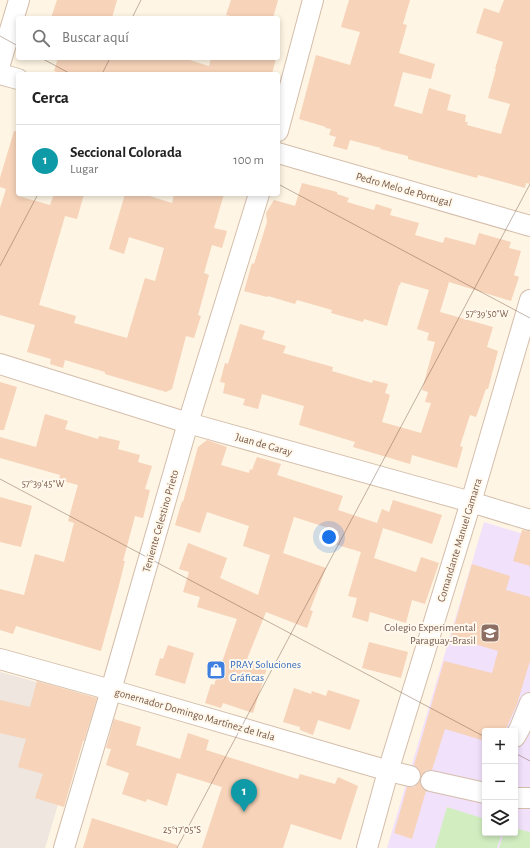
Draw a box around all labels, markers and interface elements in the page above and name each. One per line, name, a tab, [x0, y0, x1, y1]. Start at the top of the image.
search box	[16, 16, 280, 60]
icon: search	[30, 27, 52, 49]
text: Buscar aquí	[62, 30, 129, 45]
text: Cerca	[32, 89, 69, 106]
text: Seccional Colorada	[70, 145, 182, 160]
text: 1	[43, 154, 47, 167]
text: 100 m	[233, 154, 264, 167]
text: Lugar	[70, 163, 98, 176]
street label: Pedro Melo de Portugal	[355, 171, 453, 208]
text: 57°39'50"W	[465, 309, 509, 319]
street label: Juan de Garay	[234, 431, 294, 458]
street label: Teniente Celestino Prieto	[141, 469, 180, 574]
street label: Comandante Manuel Gamarra	[435, 477, 484, 603]
text: 57°39'45"W	[22, 479, 64, 489]
your location	[319, 527, 339, 547]
place label: Colegio Experimental Paraguay-Brasil	[384, 622, 476, 646]
school or university icon: Colegio Experimental Paraguay-Brasil	[479, 622, 501, 644]
shop icon: PRAY Soluciones Gráficas	[205, 659, 227, 681]
place label: PRAY Soluciones Gráficas	[230, 659, 301, 683]
street label: gonernador Domingo Martínez de Irala	[113, 686, 276, 743]
map controls	[482, 728, 518, 836]
button: +	[482, 728, 518, 764]
button: −	[482, 764, 518, 800]
pin: 1	[231, 779, 257, 812]
button: layers	[482, 800, 518, 836]
text: 25°17'05"S	[163, 825, 201, 835]

